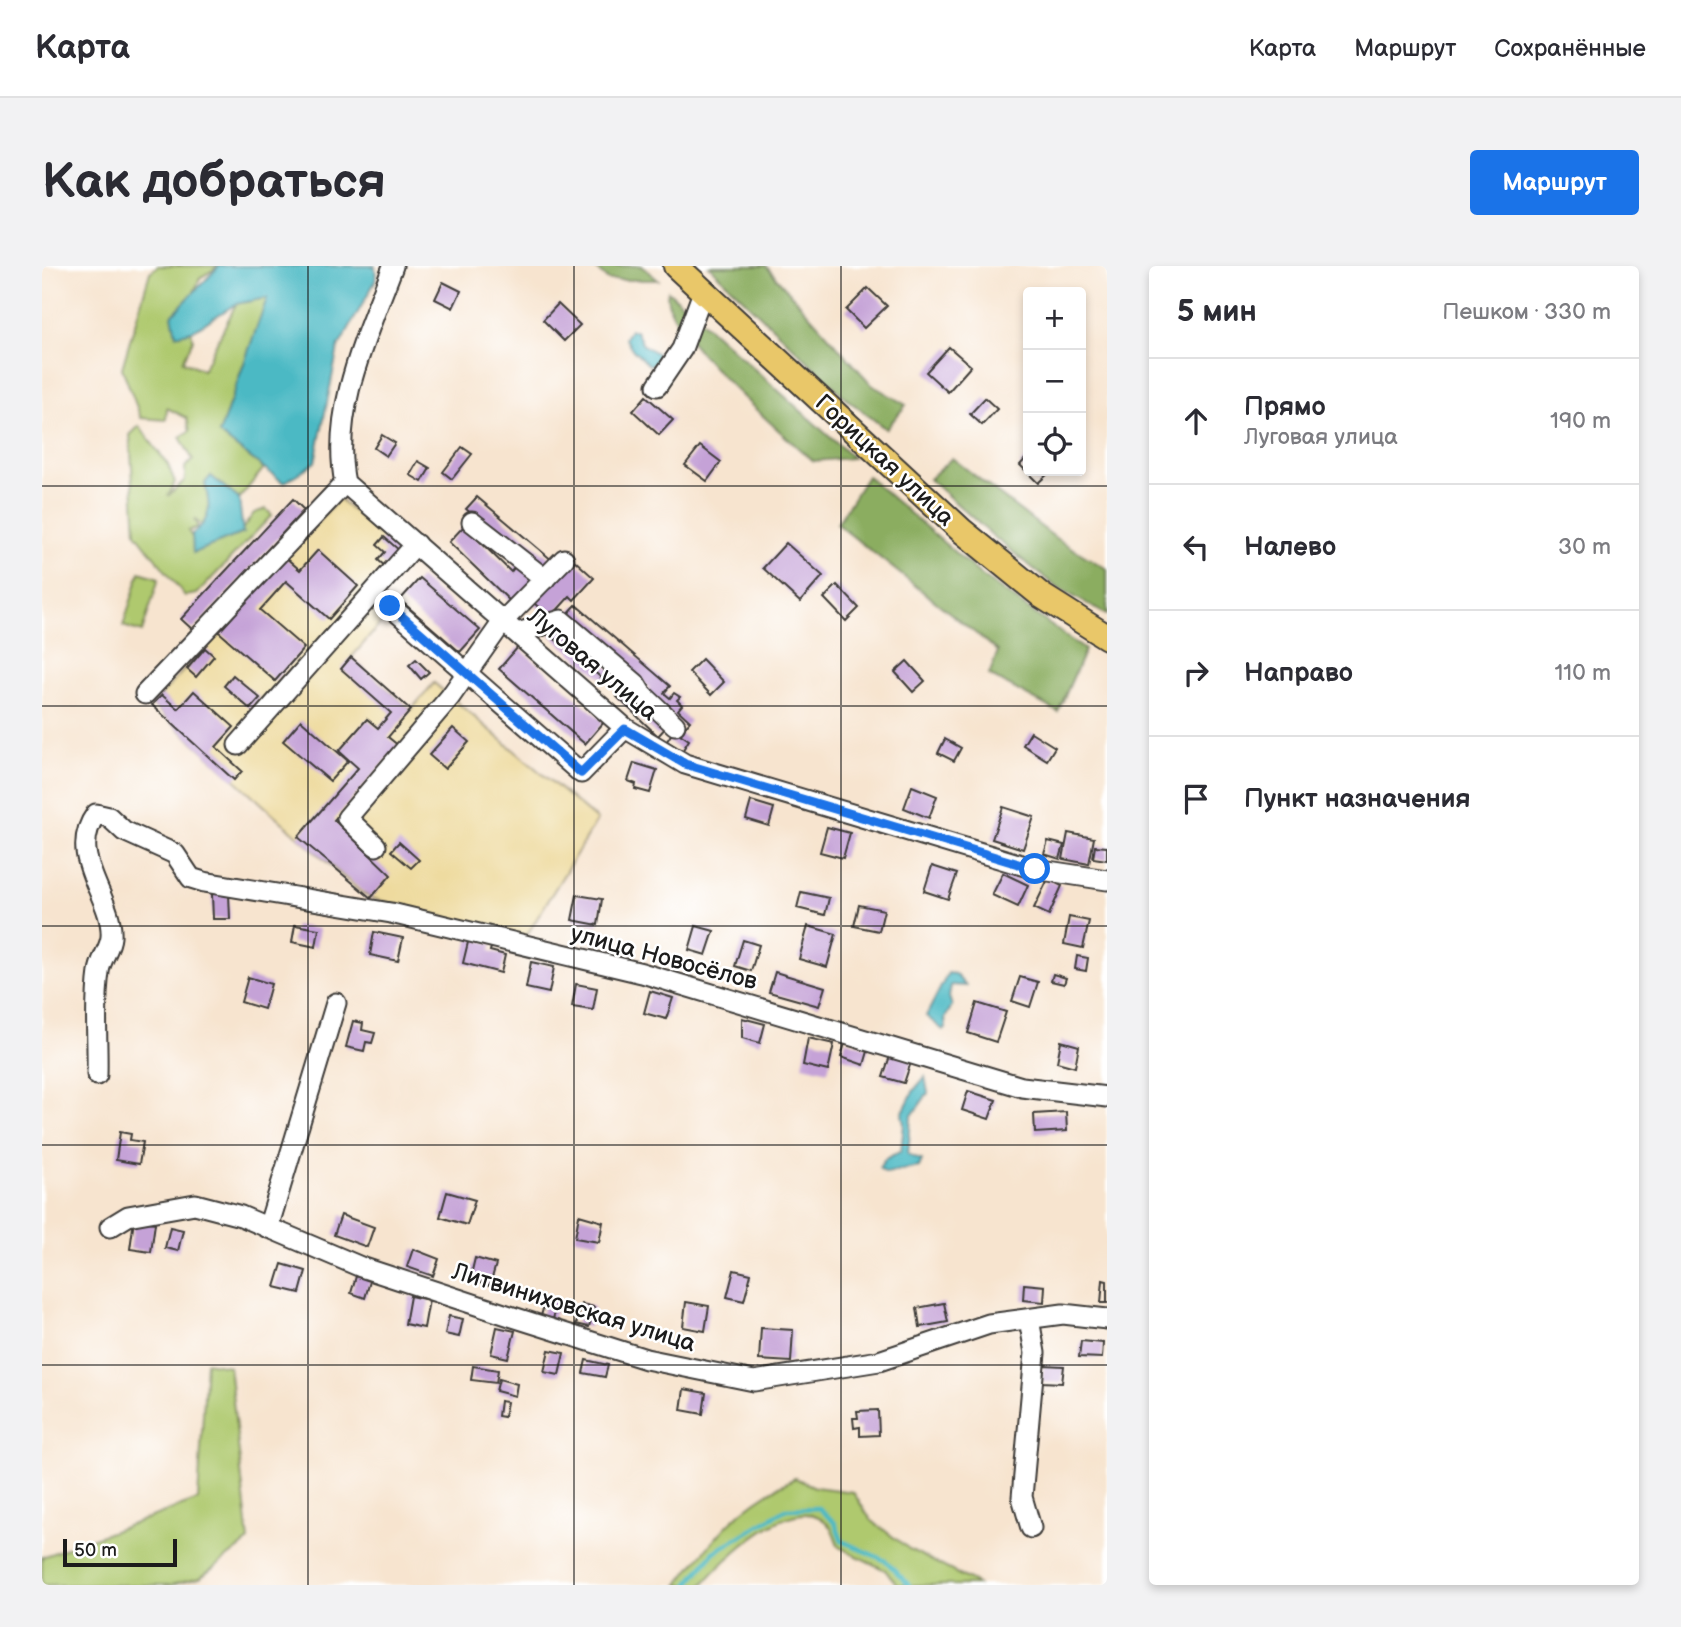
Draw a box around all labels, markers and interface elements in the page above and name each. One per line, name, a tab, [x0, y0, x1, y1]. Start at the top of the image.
text: Карта	[35, 28, 130, 68]
text: Карта	[1249, 34, 1316, 63]
text: Маршрут	[1354, 34, 1456, 63]
text: Сохранённые	[1494, 34, 1646, 63]
button: Маршрут	[1470, 150, 1639, 215]
text: Как добраться	[42, 153, 386, 212]
map controls	[1023, 287, 1086, 476]
button: +	[1023, 287, 1086, 350]
text: 5 мин	[1177, 294, 1257, 330]
text: Пешком · 330 m	[1442, 298, 1611, 326]
button: −	[1023, 350, 1086, 413]
street label: Горицкая улица	[809, 389, 960, 532]
text: Прямо	[1244, 392, 1326, 423]
icon: ahead	[1177, 402, 1215, 440]
text: 190 m	[1550, 407, 1611, 435]
button: locate	[1023, 413, 1086, 476]
text: Луговая улица	[1244, 423, 1398, 451]
icon: left	[1177, 528, 1215, 566]
text: Налево	[1244, 532, 1336, 563]
text: 30 m	[1558, 533, 1611, 561]
route end	[374, 590, 405, 621]
street label: Луговая улица	[521, 601, 664, 727]
icon: right	[1177, 654, 1215, 692]
text: Направо	[1244, 658, 1353, 689]
text: 110 m	[1554, 659, 1611, 687]
icon: arrive	[1177, 780, 1215, 818]
text: Пункт назначения	[1244, 784, 1470, 815]
route start	[1019, 853, 1050, 884]
street label: улица Новосёлов	[567, 919, 761, 996]
street label: Литвиниховская улица	[448, 1256, 699, 1358]
scale bar	[63, 1536, 177, 1568]
text: 50 m	[74, 1539, 117, 1562]

